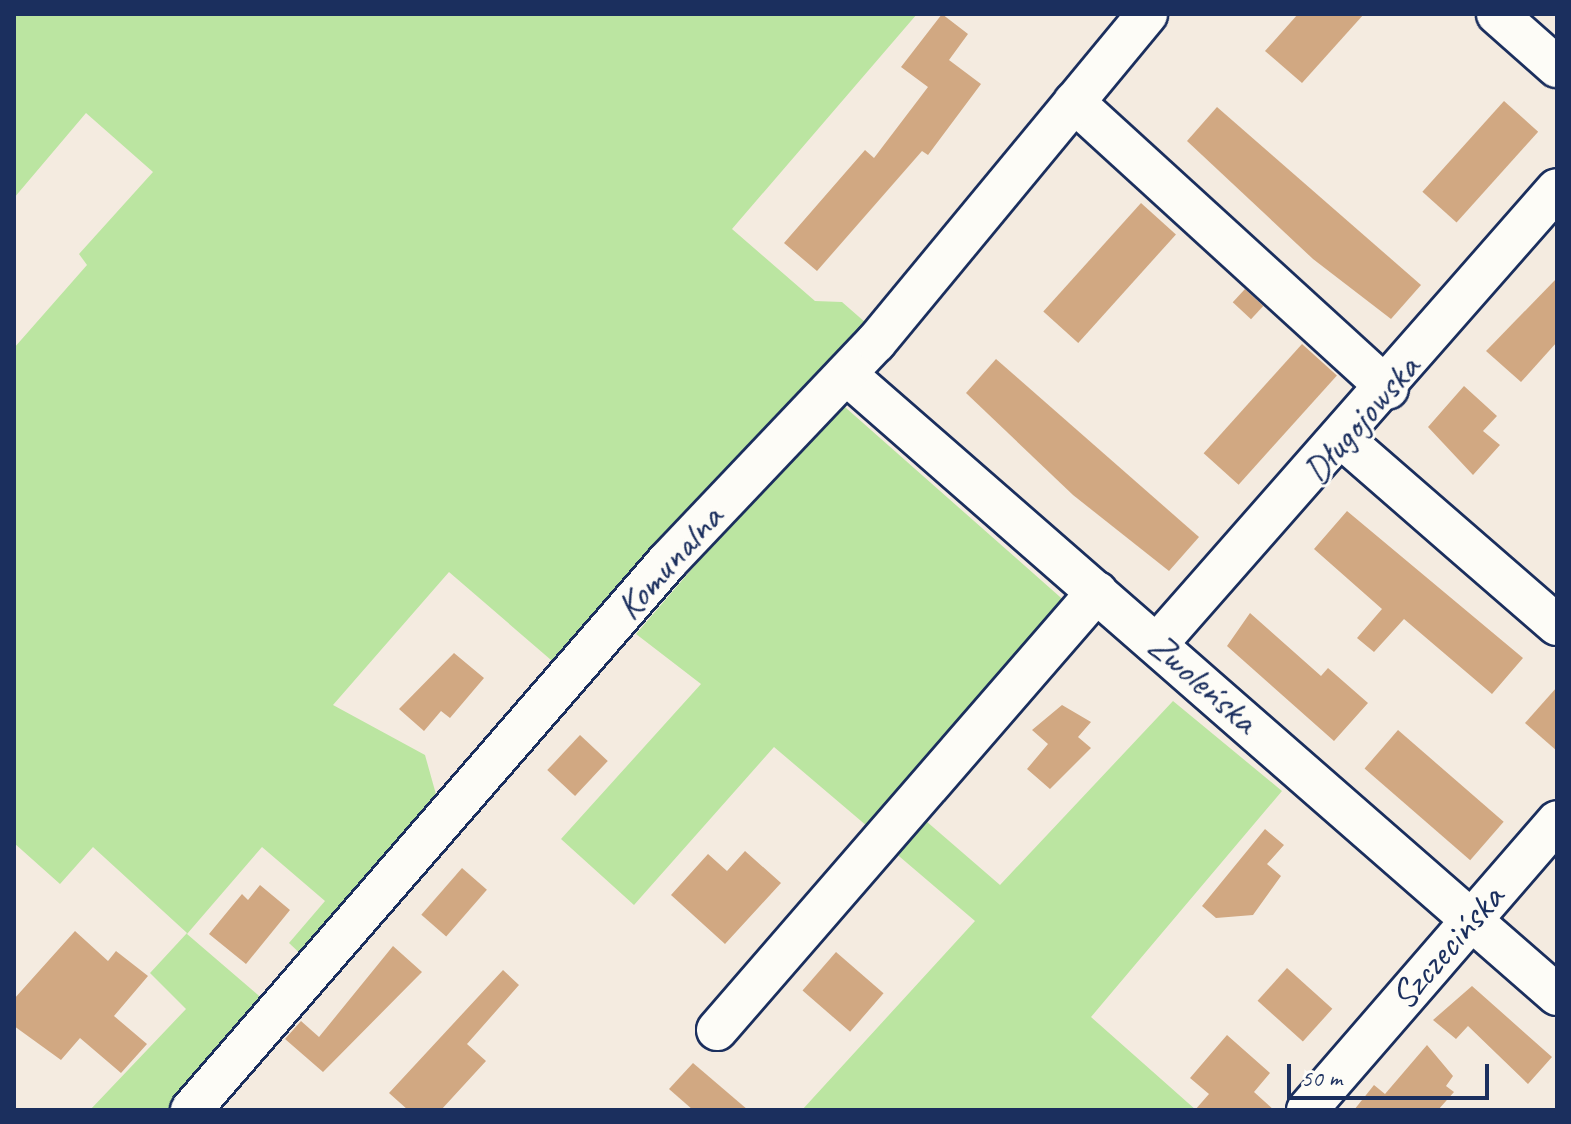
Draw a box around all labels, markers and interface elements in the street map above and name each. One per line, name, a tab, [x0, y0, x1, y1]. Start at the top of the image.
street label: Długojowska	[1293, 345, 1429, 493]
street label: Komunalna	[606, 495, 732, 629]
street label: Zwoleńska	[1139, 623, 1267, 743]
street label: Szczecińska	[1381, 875, 1513, 1019]
scale bar	[1291, 1048, 1493, 1098]
text: 50 m	[1301, 1063, 1342, 1093]

